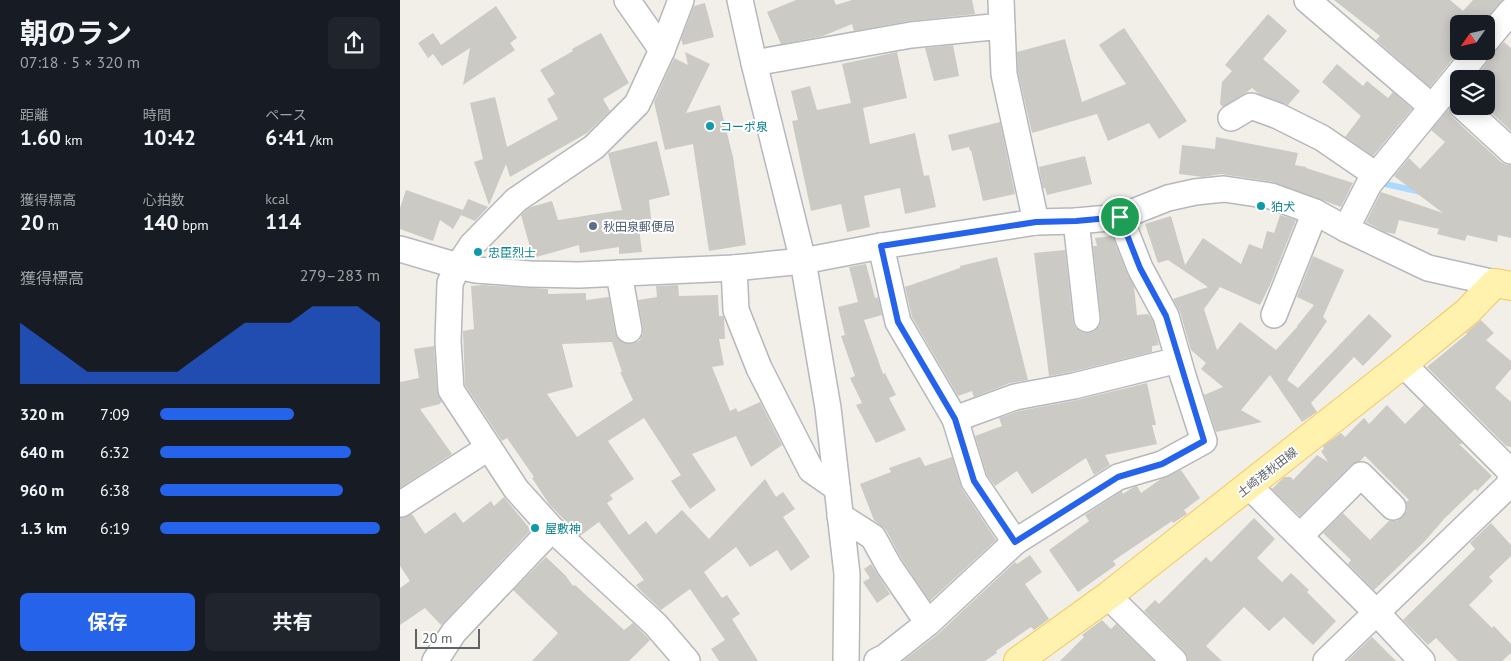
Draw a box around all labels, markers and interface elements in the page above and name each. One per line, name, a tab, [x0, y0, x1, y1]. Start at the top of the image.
text: 朝のラン	[20, 14, 132, 51]
north arrow	[1450, 15, 1495, 60]
map controls	[1450, 15, 1495, 115]
button: share	[328, 17, 380, 69]
text: 07:18 · 5 × 320 m	[20, 52, 140, 72]
button: layers	[1450, 70, 1495, 115]
text: 距離	[20, 106, 48, 124]
text: 時間	[143, 106, 171, 124]
text: ペース	[265, 106, 307, 124]
place label: コーポ泉	[720, 119, 768, 134]
marker: コーポ泉	[704, 120, 716, 132]
text: 1.60	[20, 124, 61, 151]
text: 10:42	[143, 124, 196, 151]
text: 6:41	[265, 124, 307, 151]
text: km	[61, 131, 83, 149]
text: /km	[307, 131, 333, 149]
text: kcal	[265, 190, 289, 208]
text: 獲得標高	[20, 191, 76, 209]
text: 心拍数	[143, 191, 185, 209]
pin	[1099, 196, 1141, 238]
place label: 狛犬	[1271, 199, 1295, 214]
marker: 狛犬	[1255, 200, 1267, 212]
icon: arrive	[1106, 203, 1134, 231]
text: 114	[265, 208, 301, 235]
text: 20	[20, 209, 44, 236]
text: 140	[143, 209, 178, 236]
text: m	[44, 216, 59, 234]
text: bpm	[178, 216, 209, 234]
place label: 秋田泉郵便局	[603, 219, 675, 234]
marker: 秋田泉郵便局	[587, 220, 599, 232]
place label: 忠臣烈士	[488, 245, 536, 260]
marker: 忠臣烈士	[472, 246, 484, 258]
text: 279–283 m	[300, 265, 380, 285]
text: 獲得標高	[20, 268, 84, 288]
text: 320 m	[20, 404, 64, 424]
text: 7:09	[100, 404, 130, 424]
text: 640 m	[20, 442, 64, 462]
text: 6:32	[100, 442, 130, 462]
street label: 土崎港秋田線	[1234, 444, 1300, 500]
text: 960 m	[20, 480, 64, 500]
text: 6:38	[100, 480, 130, 500]
text: 1.3 km	[20, 518, 67, 538]
text: 6:19	[100, 518, 130, 538]
place label: 屋敷神	[545, 521, 581, 536]
marker: 屋敷神	[529, 522, 541, 534]
button: 保存	[20, 593, 195, 651]
button: 共有	[205, 593, 380, 651]
scale bar	[415, 626, 480, 649]
text: 20 m	[422, 629, 452, 647]

